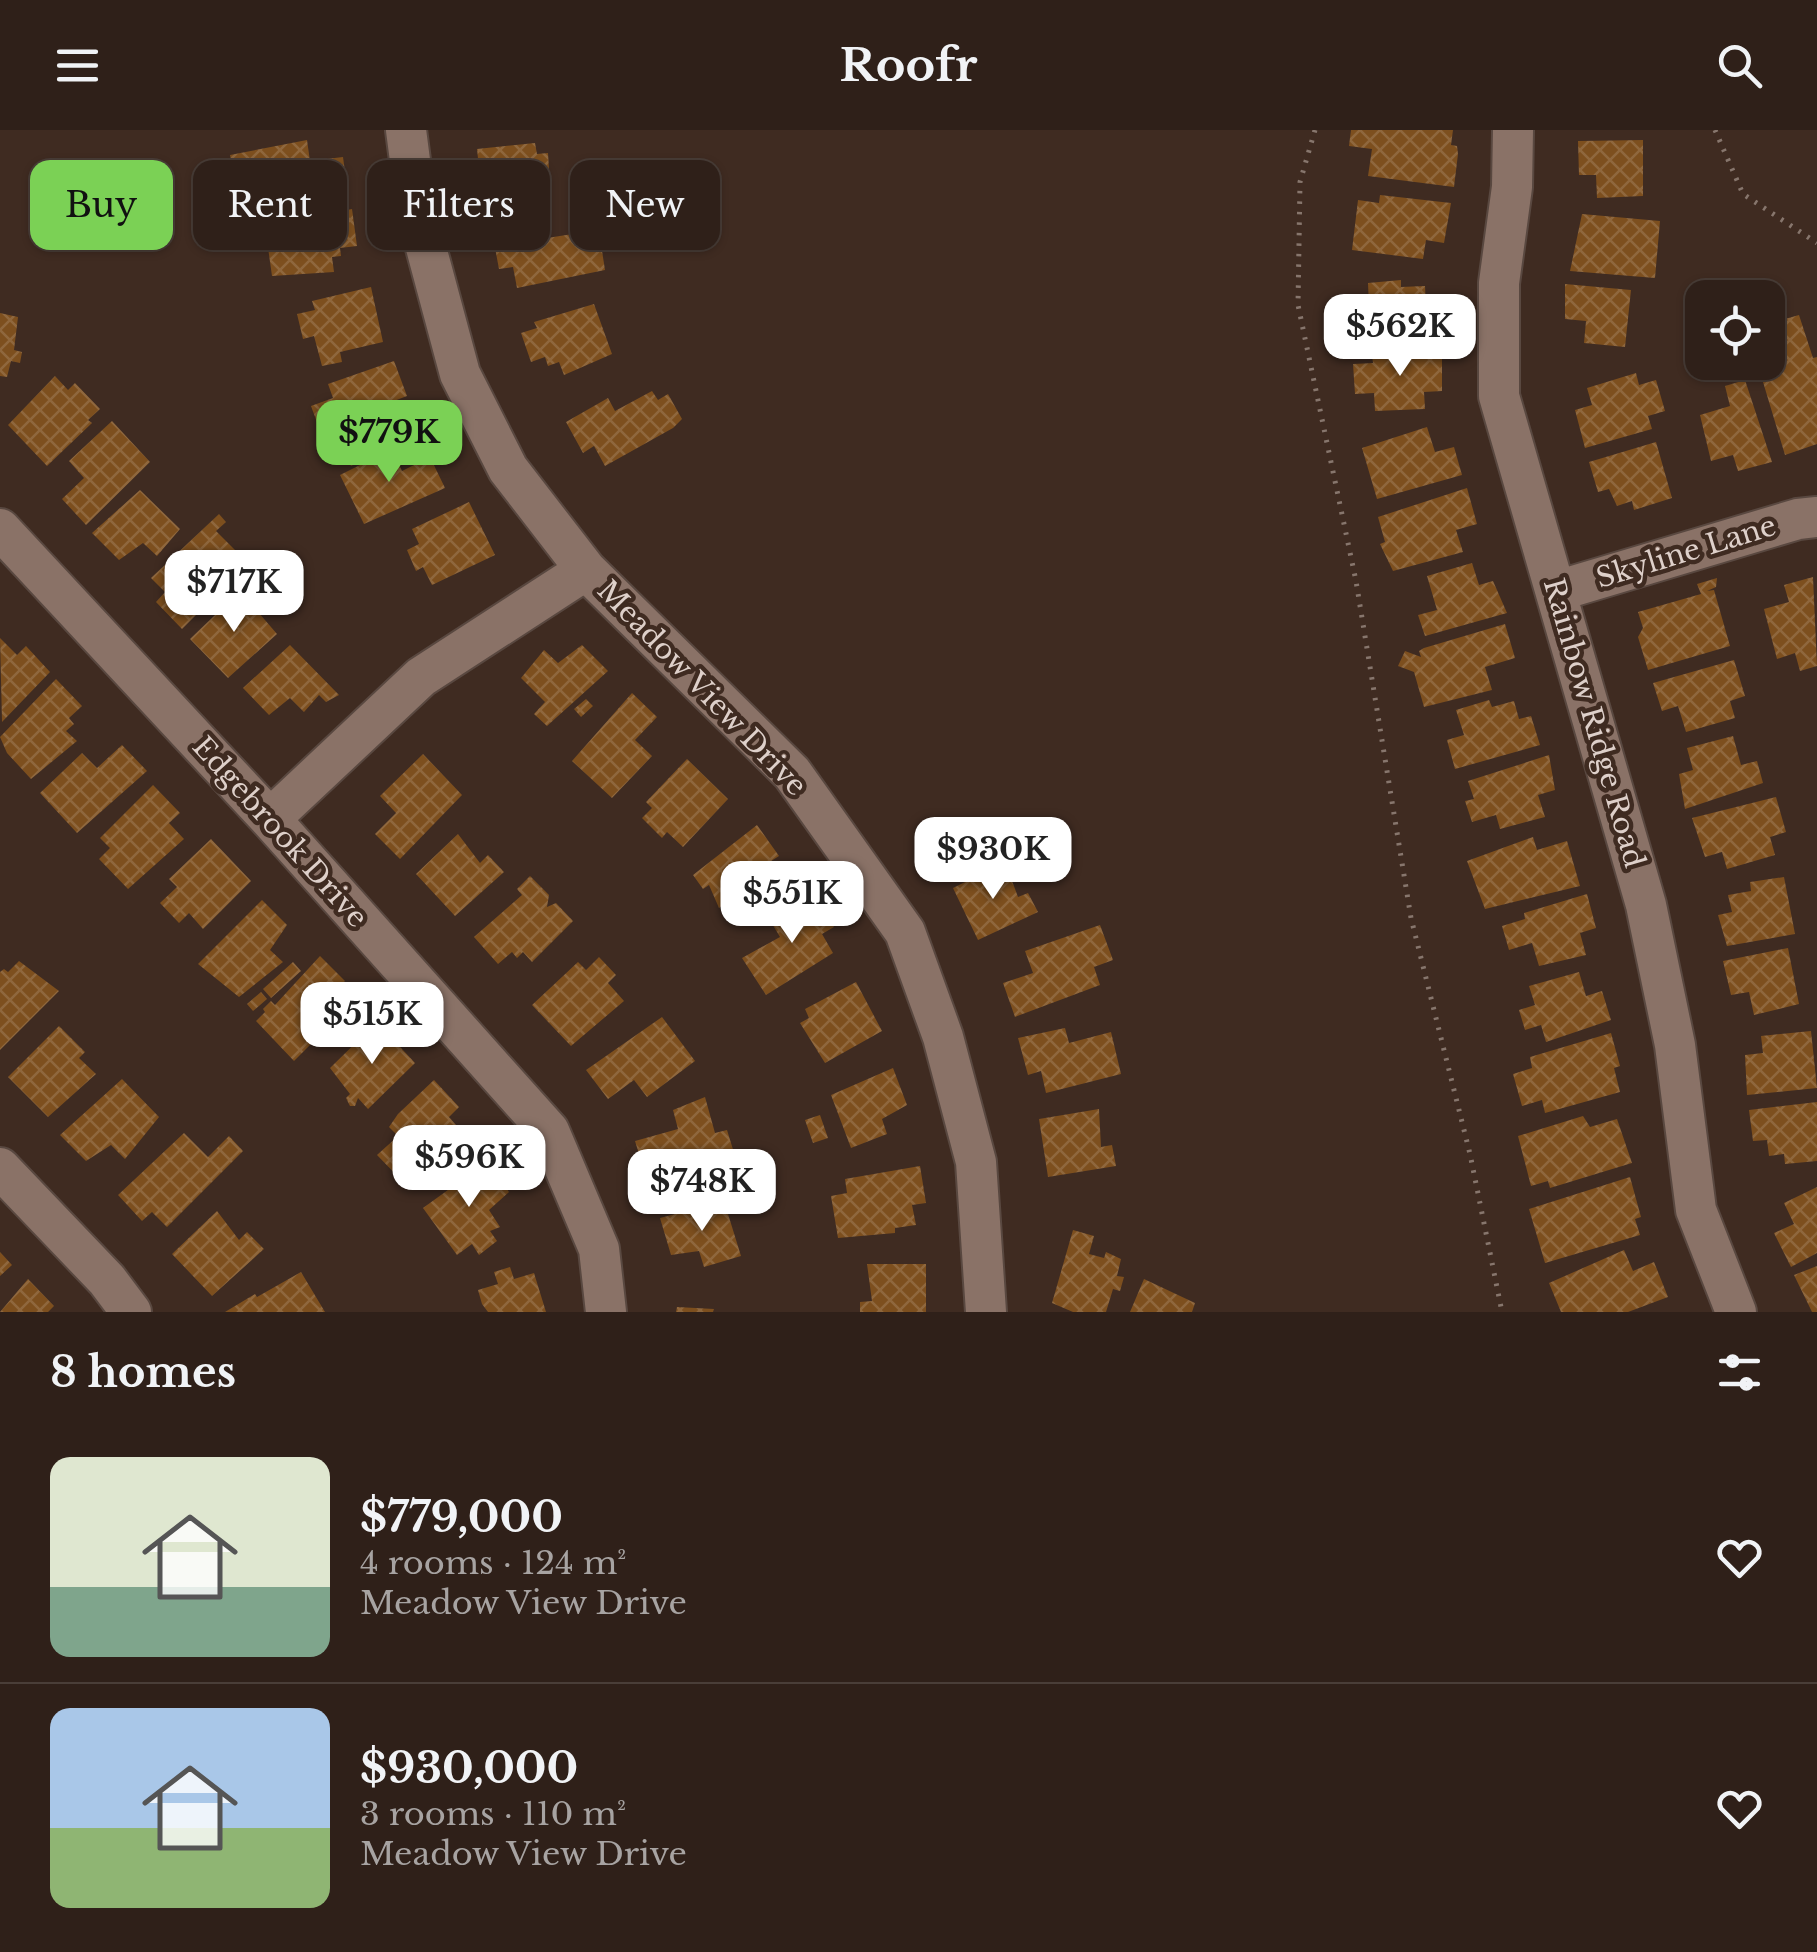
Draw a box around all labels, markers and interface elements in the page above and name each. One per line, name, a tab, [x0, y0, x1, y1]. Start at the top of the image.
text: Roofr	[839, 37, 978, 93]
icon: menu	[50, 38, 105, 93]
icon: search	[1712, 38, 1767, 93]
chip: Buy	[30, 160, 173, 250]
chip: Rent	[193, 160, 347, 250]
chip: Filters	[367, 160, 550, 250]
chip: New	[570, 160, 720, 250]
map controls	[1685, 280, 1785, 380]
button: locate	[1685, 280, 1785, 380]
pin: $562K	[1330, 294, 1470, 379]
text: $562K	[1346, 306, 1454, 346]
pin: $779K	[319, 400, 459, 485]
text: $779K	[338, 412, 440, 452]
street label: Skyline Lane	[1592, 508, 1780, 596]
pin: $717K	[164, 550, 304, 635]
text: $717K	[187, 562, 281, 602]
street label: Meadow View Drive	[590, 573, 814, 803]
street label: Rainbow Ridge Road	[1536, 574, 1652, 872]
street label: Edgebrook Drive	[185, 729, 375, 935]
pin: $930K	[923, 817, 1063, 902]
text: $930K	[936, 829, 1050, 869]
pin: $551K	[722, 861, 862, 946]
text: $551K	[743, 873, 841, 913]
pin: $515K	[302, 982, 442, 1067]
text: $515K	[323, 994, 421, 1034]
pin: $596K	[399, 1125, 539, 1210]
text: $596K	[414, 1137, 524, 1177]
pin: $748K	[632, 1149, 772, 1234]
text: $748K	[650, 1161, 754, 1201]
icon: filters	[1712, 1345, 1767, 1400]
text: 8 homes	[50, 1346, 236, 1398]
text: $779,000	[360, 1491, 563, 1543]
icon: home	[130, 1497, 250, 1617]
icon: heart	[1712, 1530, 1767, 1585]
text: 4 rooms · 124 m²	[360, 1543, 626, 1583]
text: Meadow View Drive	[360, 1583, 687, 1623]
text: $930,000	[360, 1742, 578, 1794]
icon: home	[130, 1748, 250, 1868]
icon: heart	[1712, 1781, 1767, 1836]
text: 3 rooms · 110 m²	[360, 1794, 626, 1834]
text: Meadow View Drive	[360, 1834, 687, 1874]

